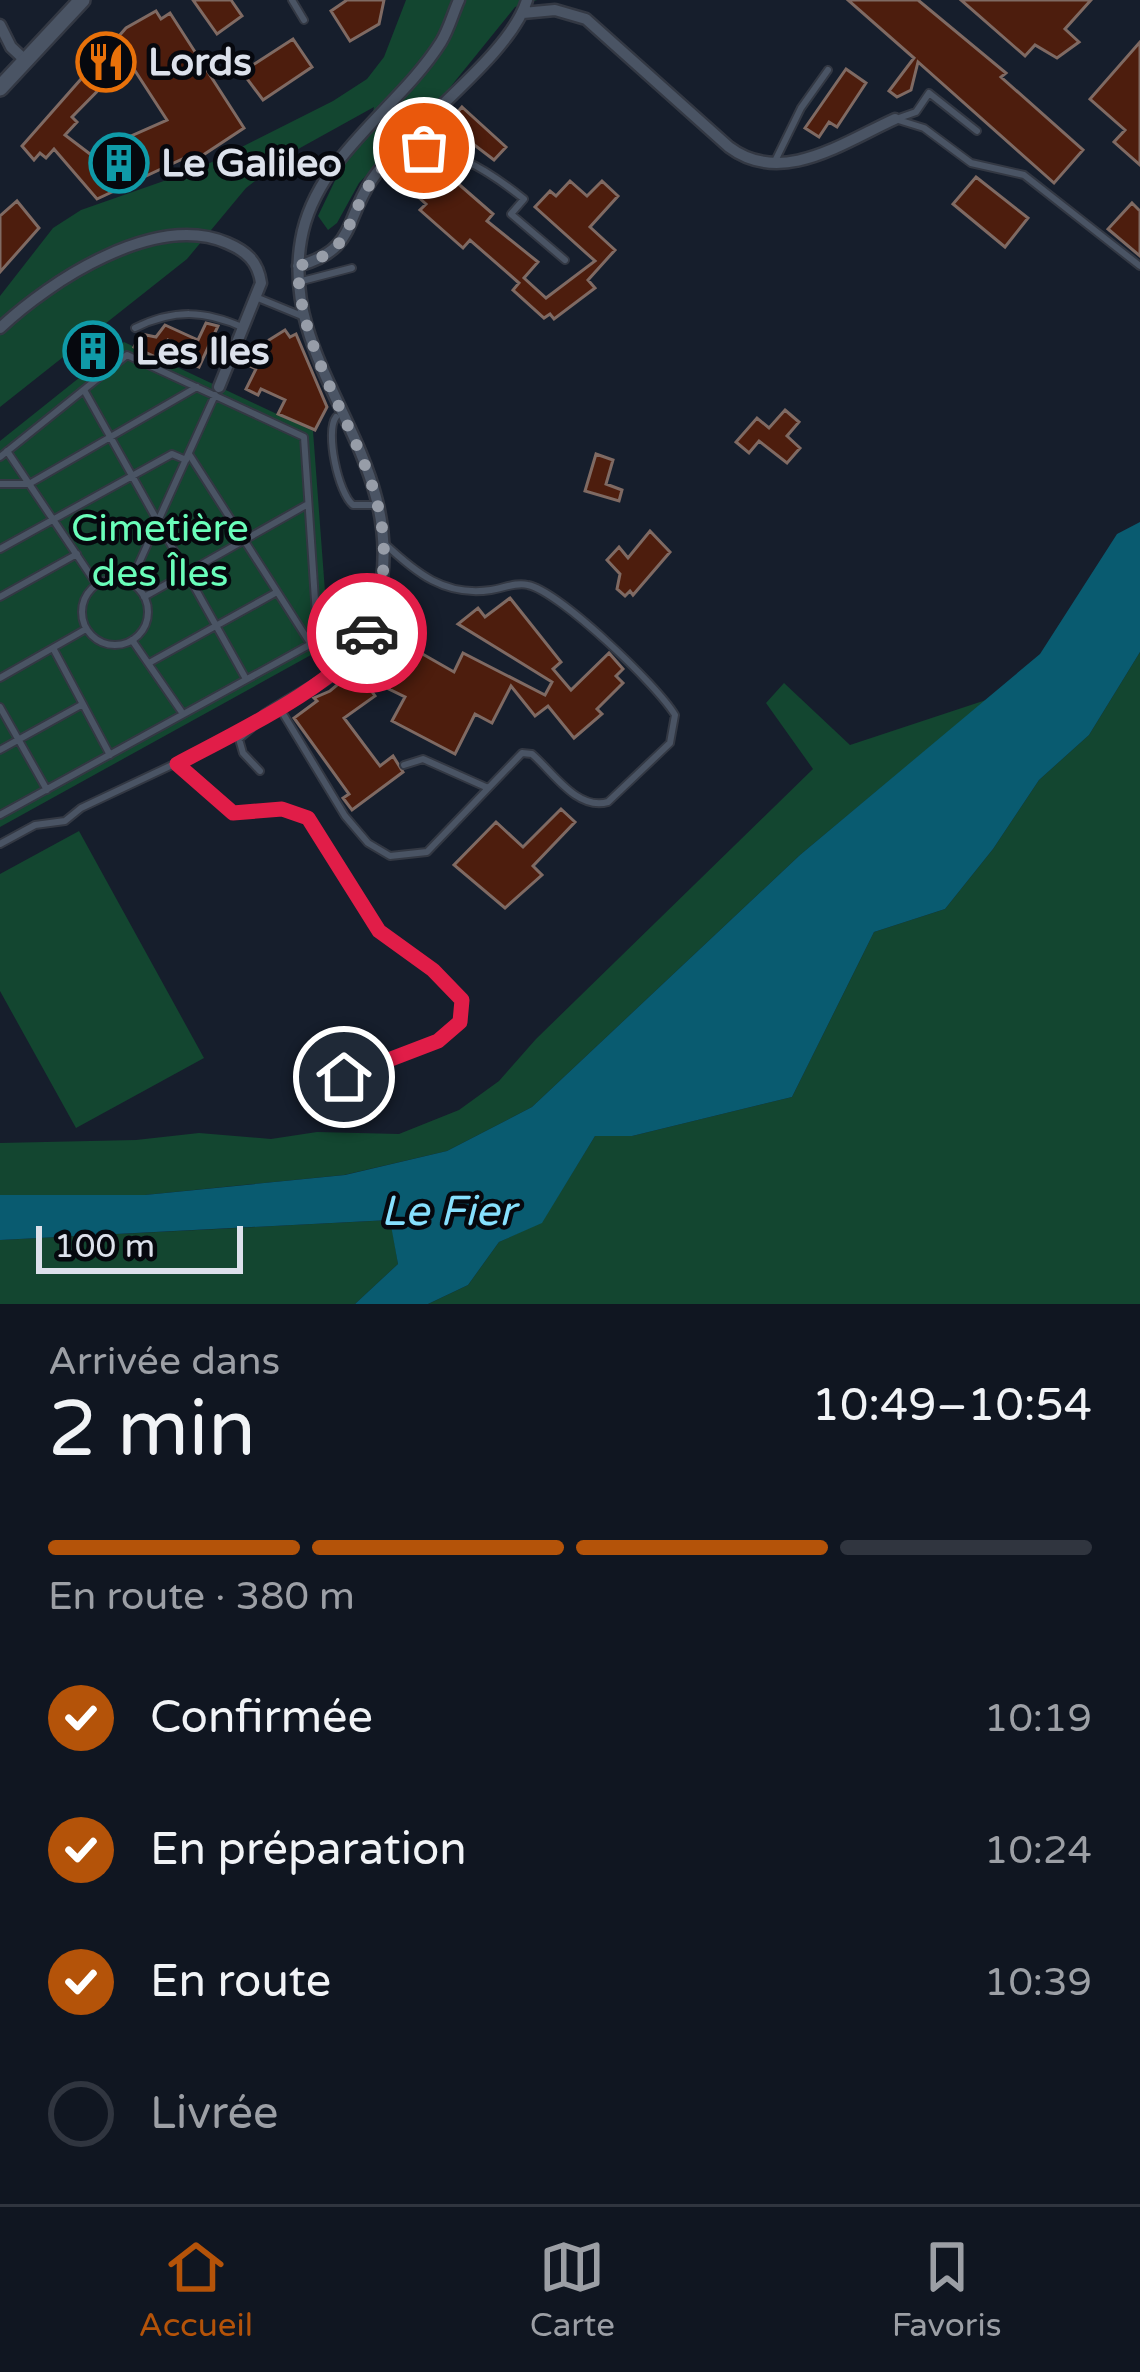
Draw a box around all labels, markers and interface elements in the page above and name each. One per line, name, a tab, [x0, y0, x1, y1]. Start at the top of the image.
restaurant icon: Lords	[75, 31, 137, 93]
place label: Lords	[148, 39, 252, 86]
pin	[373, 97, 475, 199]
icon: bag	[391, 115, 457, 181]
building icon: Le Galileo	[88, 132, 150, 194]
place label: Le Galileo	[161, 140, 342, 187]
building icon: Les Iles	[62, 320, 124, 382]
place label: Les Iles	[135, 328, 270, 375]
park label: Cimetière des Îles	[71, 505, 249, 597]
courier	[307, 573, 427, 693]
icon: car	[334, 600, 400, 666]
pin	[293, 1026, 395, 1128]
icon: home	[311, 1044, 377, 1110]
water label: Le Fier	[381, 1186, 520, 1237]
scale bar	[36, 1220, 243, 1273]
text: 100 m	[54, 1227, 155, 1266]
text: Arrivée dans	[48, 1338, 280, 1385]
text: 10:49–10:54	[812, 1379, 1092, 1433]
text: 2 min	[48, 1383, 256, 1477]
text: En route · 380 m	[48, 1573, 355, 1620]
icon: check	[48, 1685, 114, 1751]
text: Confirmée	[150, 1691, 373, 1745]
text: 10:19	[984, 1695, 1092, 1742]
icon: check	[48, 1817, 114, 1883]
text: En préparation	[150, 1823, 467, 1877]
text: 10:24	[984, 1827, 1092, 1874]
icon: check	[48, 1949, 114, 2015]
text: En route	[150, 1955, 331, 2009]
text: 10:39	[984, 1959, 1092, 2006]
text: Livrée	[150, 2087, 278, 2141]
tab: Accueil	[138, 2234, 253, 2345]
tab: Carte	[530, 2234, 615, 2345]
tab: Favoris	[892, 2234, 1002, 2345]

